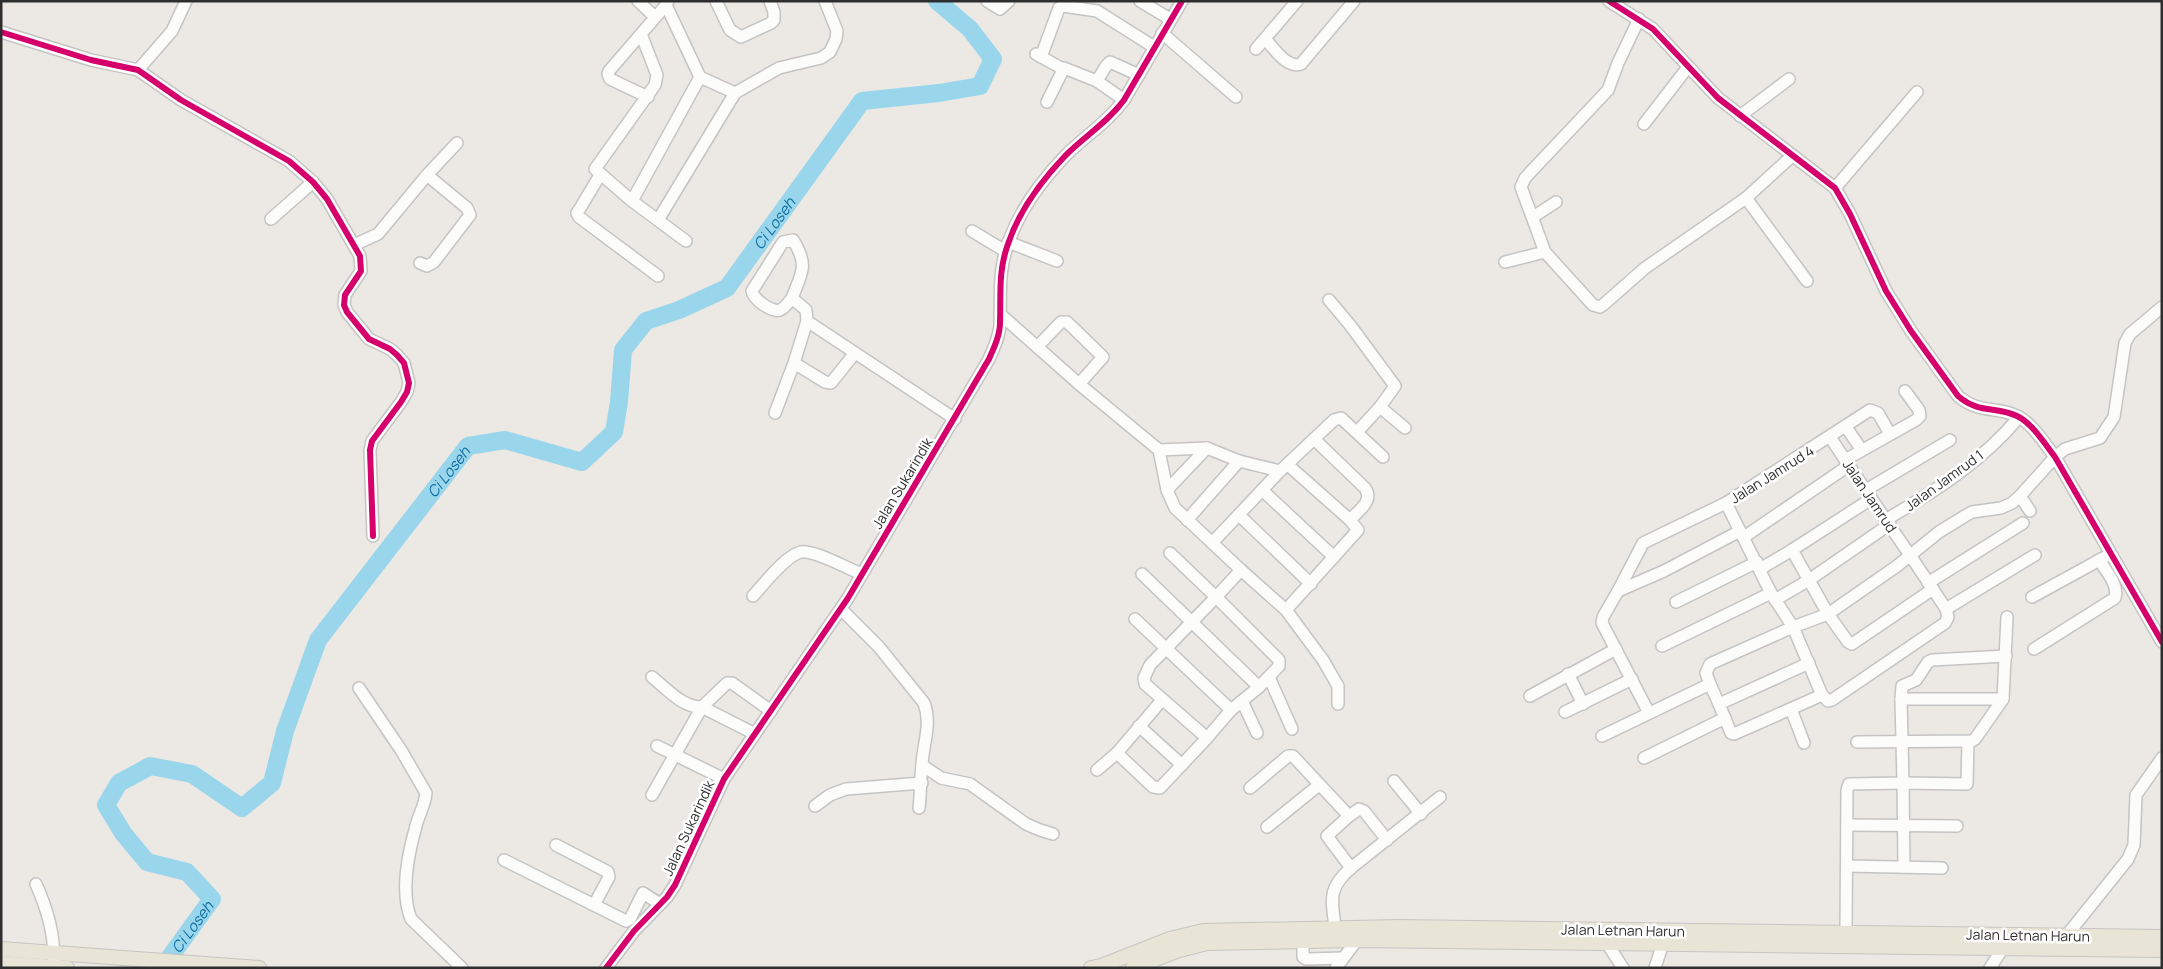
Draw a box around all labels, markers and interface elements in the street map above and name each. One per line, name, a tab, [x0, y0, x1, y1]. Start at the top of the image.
water label: Ci Loseh	[748, 192, 800, 253]
street label: Jalan Sukarindik	[867, 433, 937, 532]
water label: Ci Loseh	[422, 441, 475, 502]
street label: Jalan Jamrud 4	[1727, 441, 1817, 507]
street label: Jalan Jamrud 1	[1901, 445, 1987, 515]
street label: Jalan Jamrud	[1839, 456, 1901, 536]
street label: Jalan Sukarindik	[658, 776, 719, 879]
water label: Ci Loseh	[166, 896, 218, 957]
street label: Jalan Letnan Harun	[1561, 919, 1685, 941]
street label: Jalan Letnan Harun	[1966, 924, 2090, 946]

